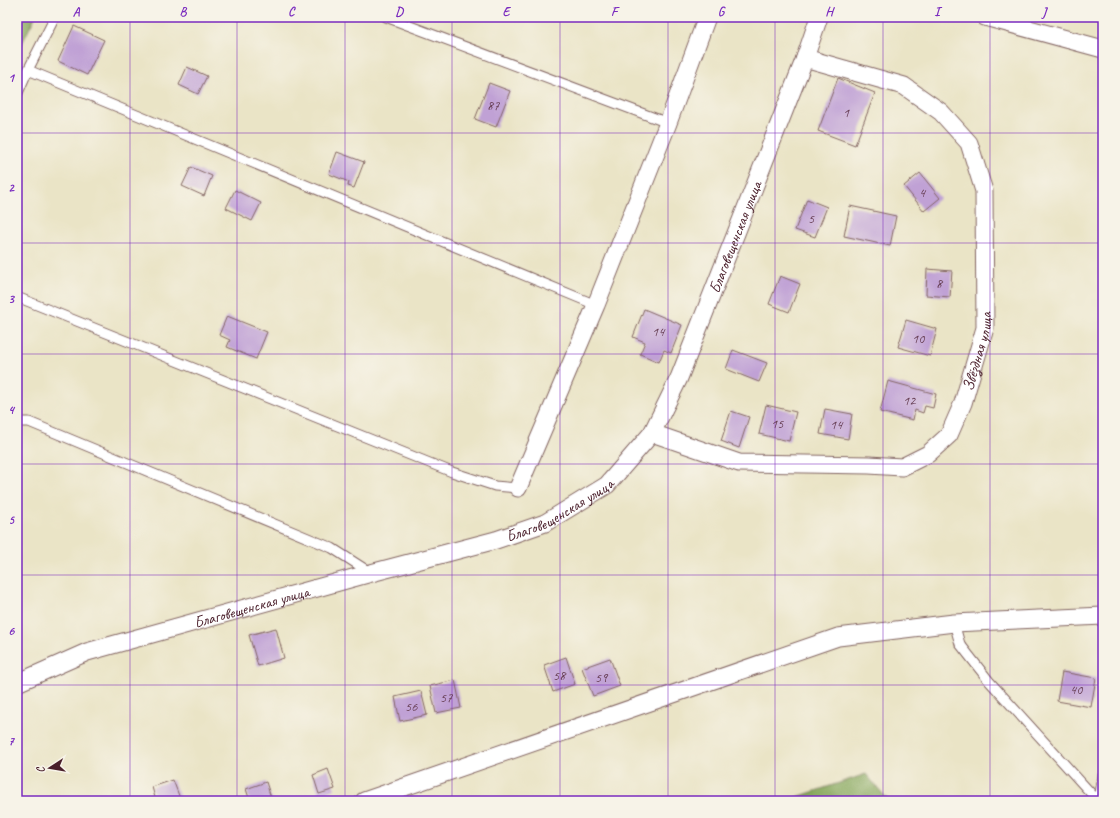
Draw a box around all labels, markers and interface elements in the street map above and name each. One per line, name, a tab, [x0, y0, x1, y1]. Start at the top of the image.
text: A	[73, 4, 81, 20]
text: B	[180, 4, 188, 20]
text: C	[288, 4, 296, 20]
text: D	[395, 4, 404, 20]
text: E	[503, 4, 512, 20]
text: F	[611, 4, 620, 20]
text: G	[718, 4, 726, 20]
text: H	[825, 4, 835, 20]
text: I	[934, 4, 943, 20]
text: J	[1041, 4, 1048, 20]
text: 1	[8, 70, 16, 86]
house number: 87	[487, 97, 500, 114]
house number: 1	[843, 104, 850, 121]
street label: Благовещенская улица	[704, 177, 767, 296]
text: 2	[8, 180, 15, 196]
house number: 4	[919, 184, 927, 201]
house number: 5	[808, 210, 815, 227]
house number: 8	[936, 275, 944, 292]
text: 3	[8, 291, 15, 307]
street label: Звёздная улица	[958, 311, 996, 393]
house number: 14	[652, 323, 666, 340]
house number: 10	[912, 330, 926, 347]
house number: 12	[903, 392, 917, 409]
text: 4	[8, 402, 16, 418]
house number: 15	[771, 415, 784, 432]
house number: 14	[830, 416, 844, 433]
street label: Благовещенская улица	[503, 474, 620, 547]
text: 5	[8, 512, 15, 528]
street label: Благовещенская улица	[192, 581, 313, 633]
text: 6	[8, 623, 15, 639]
house number: 58	[553, 667, 567, 684]
house number: 59	[595, 669, 609, 686]
house number: 40	[1070, 681, 1084, 698]
house number: 57	[440, 689, 453, 706]
house number: 56	[405, 698, 418, 715]
text: 7	[8, 733, 15, 749]
north arrow	[30, 748, 70, 788]
text: С	[32, 764, 48, 774]

